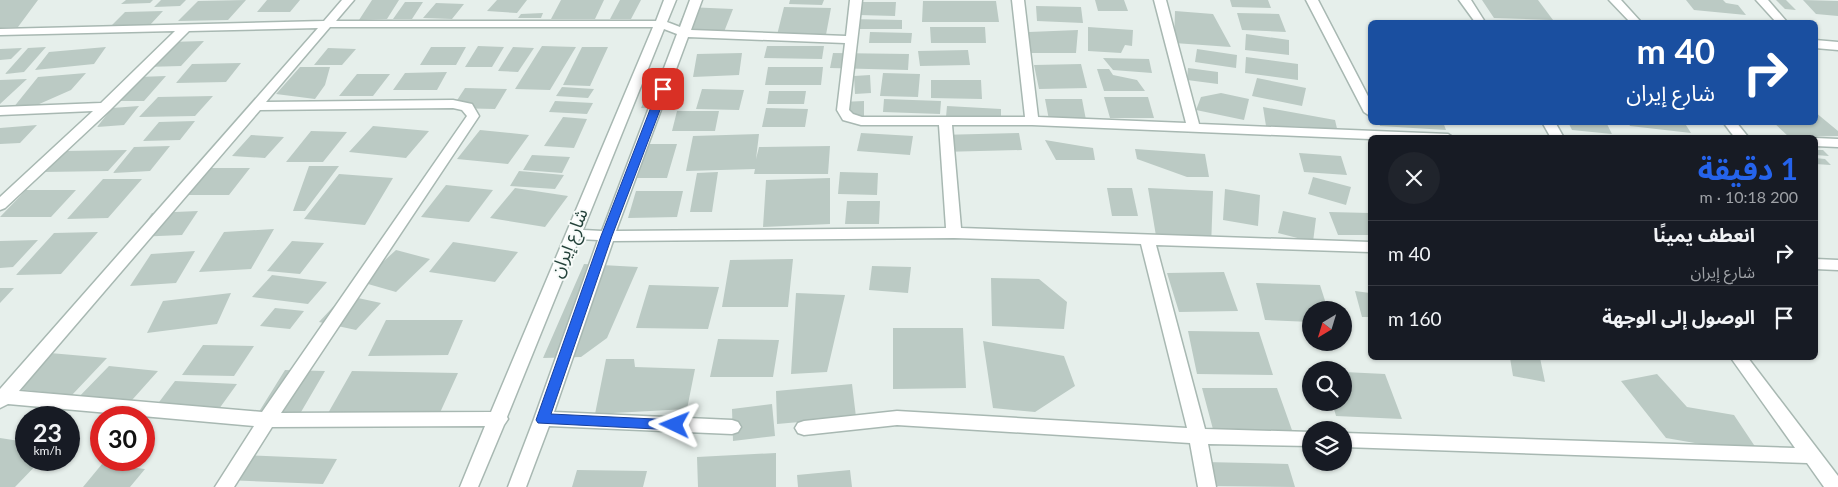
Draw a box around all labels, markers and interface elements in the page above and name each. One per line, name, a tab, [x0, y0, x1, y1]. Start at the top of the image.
text: 40 m	[1637, 29, 1715, 71]
icon: right	[1733, 40, 1798, 105]
pin	[642, 68, 684, 110]
icon: arrive	[649, 75, 677, 103]
text: شارع إيران	[1626, 79, 1715, 106]
text: 1 دقيقة	[1698, 150, 1798, 186]
button: close	[1388, 152, 1440, 204]
text: 200 m · 10:18	[1699, 187, 1798, 206]
street label: شارع إيران	[544, 205, 596, 282]
text: انعطف يمينًا	[1653, 223, 1755, 246]
icon: right	[1770, 239, 1798, 267]
text: 40 m	[1388, 242, 1431, 265]
text: شارع إيران	[1690, 262, 1755, 281]
north arrow	[1302, 301, 1352, 351]
map controls	[1302, 301, 1352, 471]
icon: arrive	[1770, 304, 1798, 332]
text: الوصول إلى الوجهة	[1602, 305, 1755, 328]
text: 160 m	[1388, 307, 1442, 330]
button: search	[1302, 361, 1352, 411]
position arrow	[648, 398, 700, 450]
speed limit sign: 30	[90, 406, 155, 471]
text: 23	[33, 417, 62, 447]
button: layers	[1302, 421, 1352, 471]
text: km/h	[33, 443, 62, 458]

